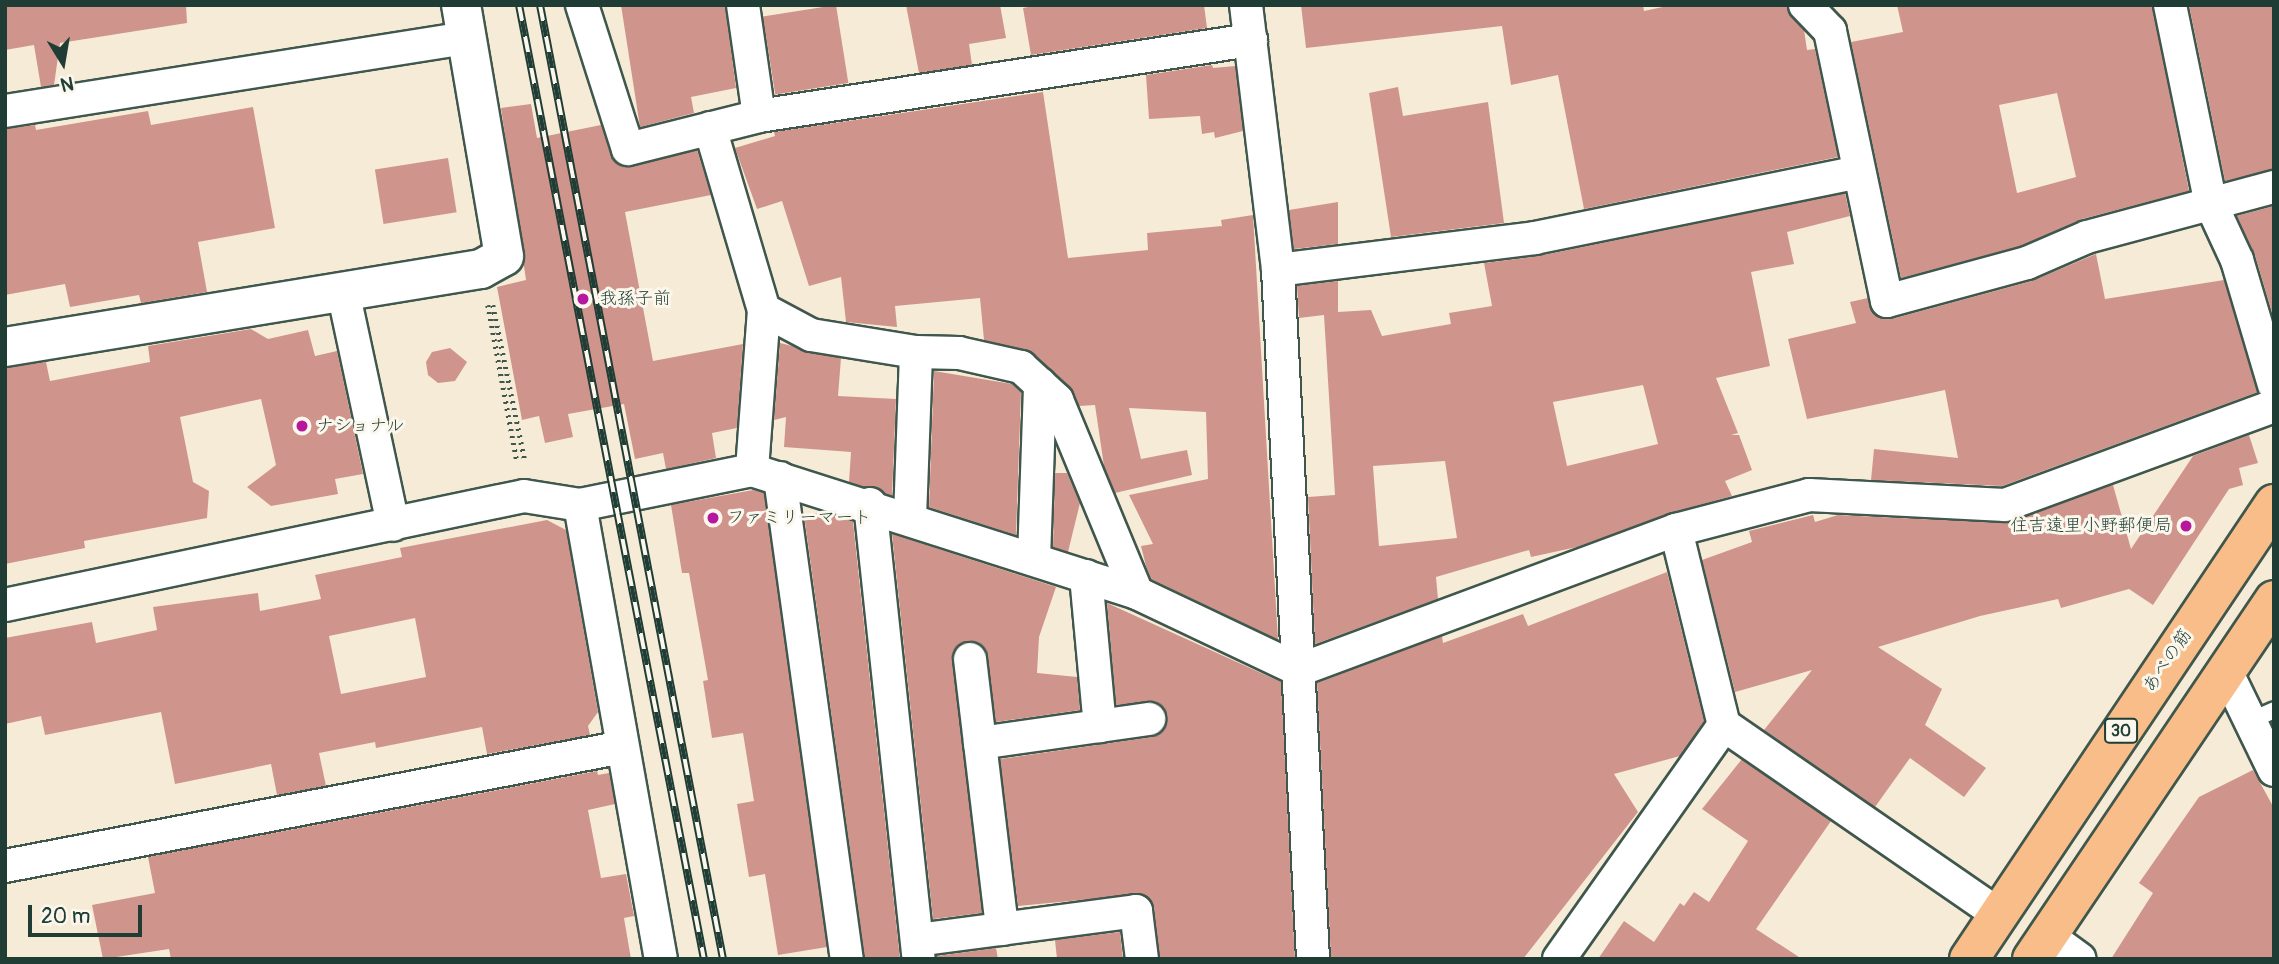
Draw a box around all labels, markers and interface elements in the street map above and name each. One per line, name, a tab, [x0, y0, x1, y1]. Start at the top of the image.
north arrow	[28, 28, 98, 98]
text: N	[58, 71, 76, 97]
place label: 我孫子前	[599, 288, 671, 310]
marker: 我孫子前	[573, 289, 593, 309]
place label: ナショナル	[316, 415, 406, 437]
marker: ナショナル	[294, 418, 310, 434]
place label: ファミリーマート	[727, 507, 871, 529]
marker: ファミリーマート	[705, 510, 721, 526]
place label: 住吉遠里小野郵便局	[2010, 515, 2172, 537]
marker: 住吉遠里小野郵便局	[2178, 518, 2194, 534]
street label: あべの筋	[2139, 625, 2197, 697]
road number: 30	[2104, 718, 2138, 744]
scale bar	[32, 890, 145, 934]
text: 20 m	[41, 903, 90, 930]

